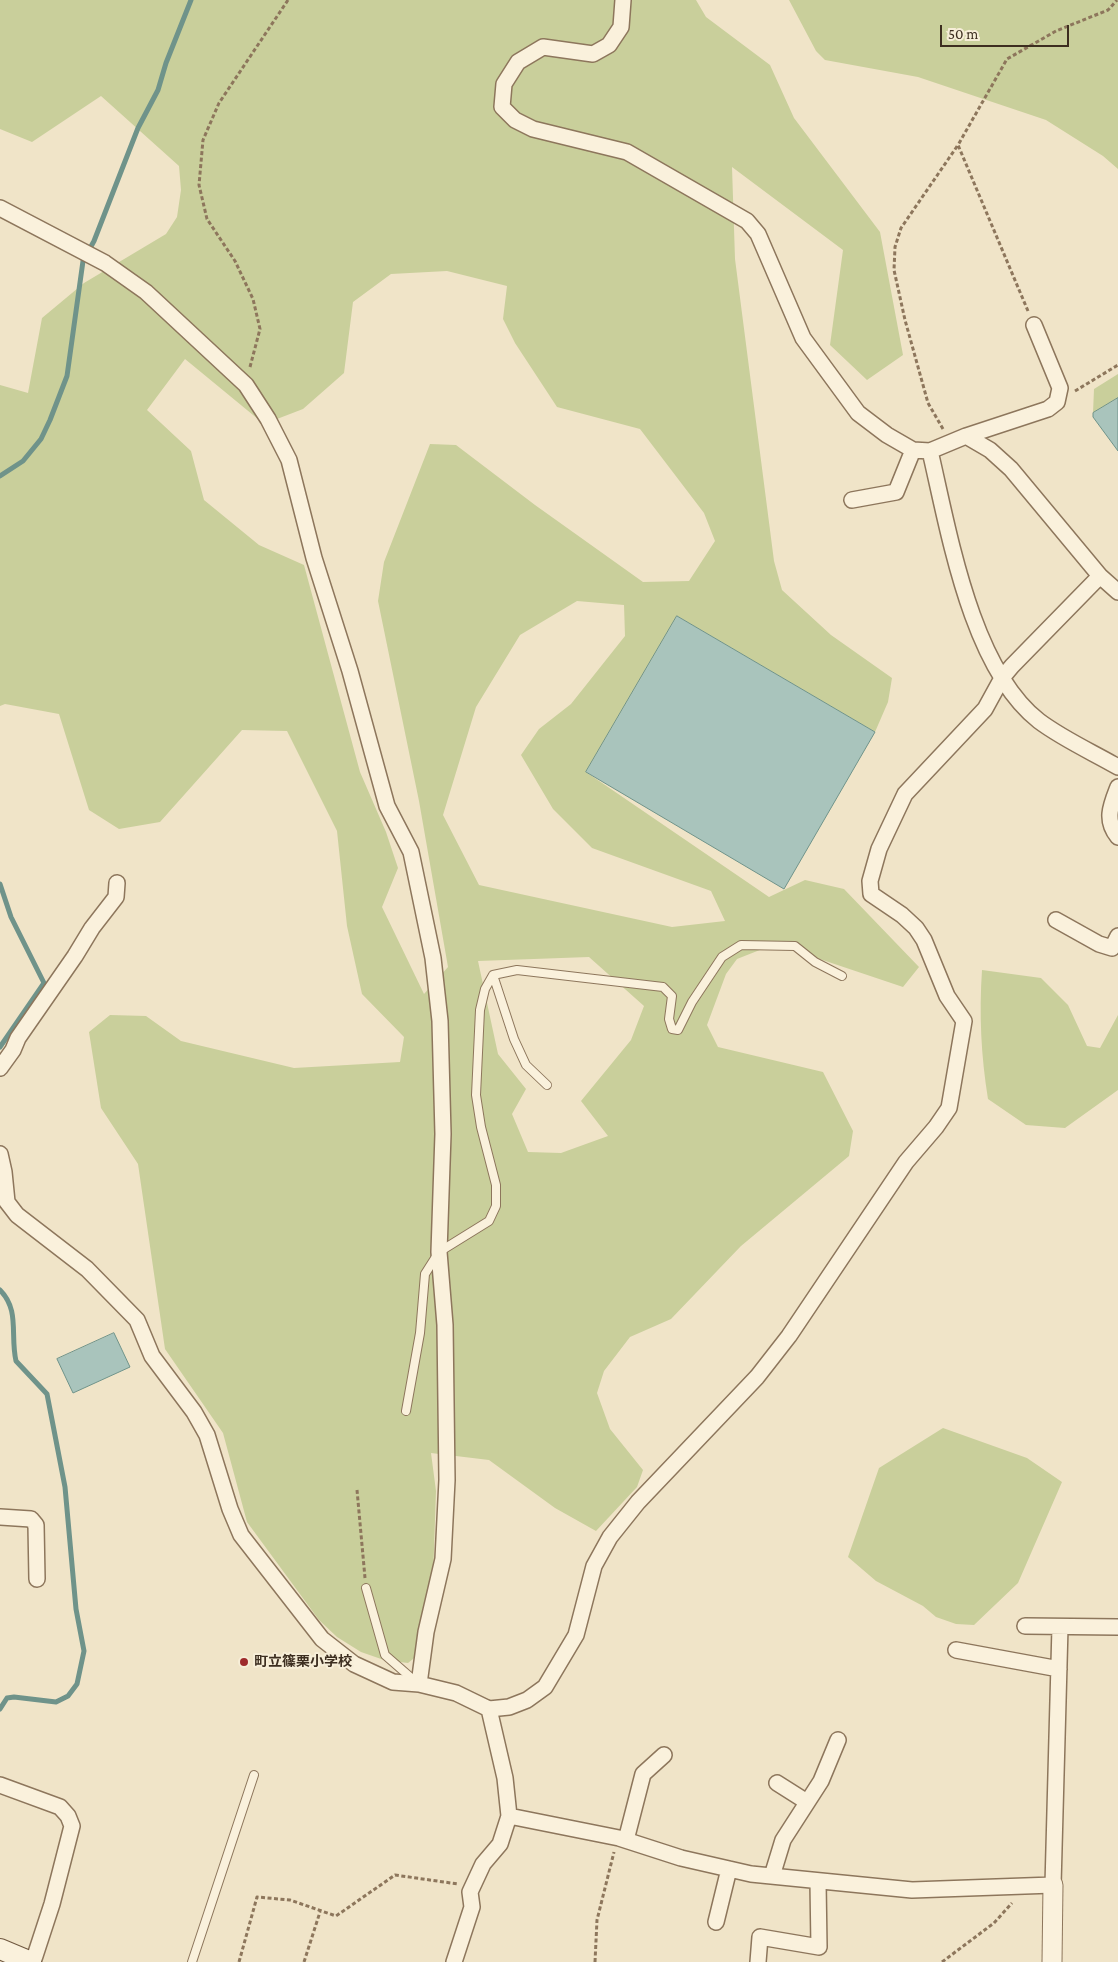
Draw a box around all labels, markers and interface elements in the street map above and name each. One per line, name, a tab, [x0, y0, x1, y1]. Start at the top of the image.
scale bar	[943, 15, 1072, 47]
text: 50 m	[948, 26, 978, 42]
place label: 町立篠栗小学校	[254, 1654, 352, 1670]
marker: 町立篠栗小学校	[238, 1656, 250, 1668]

